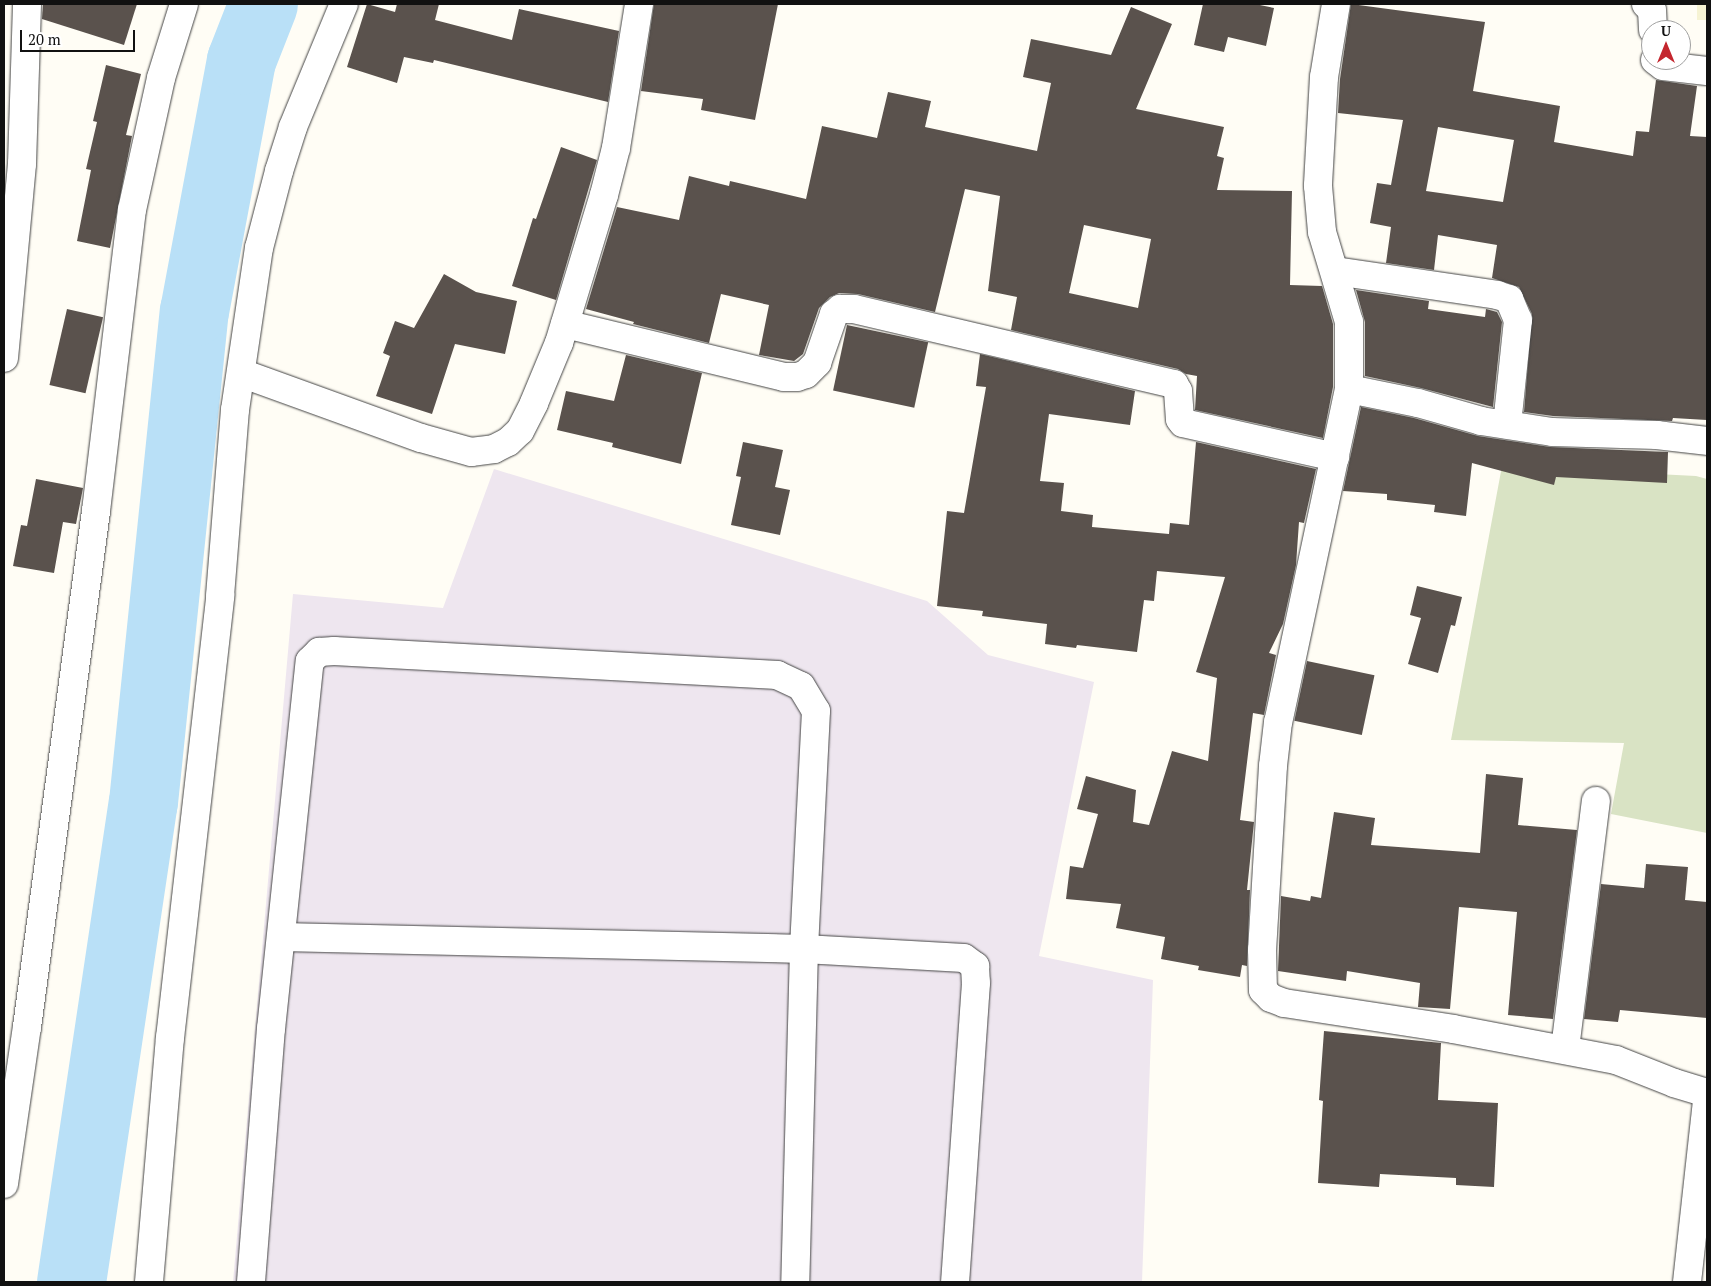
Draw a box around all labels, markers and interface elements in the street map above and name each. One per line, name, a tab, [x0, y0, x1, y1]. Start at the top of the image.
scale bar	[22, 20, 138, 52]
north arrow	[1641, 20, 1691, 70]
text: U	[1661, 21, 1671, 40]
text: 20 m	[28, 29, 61, 49]

